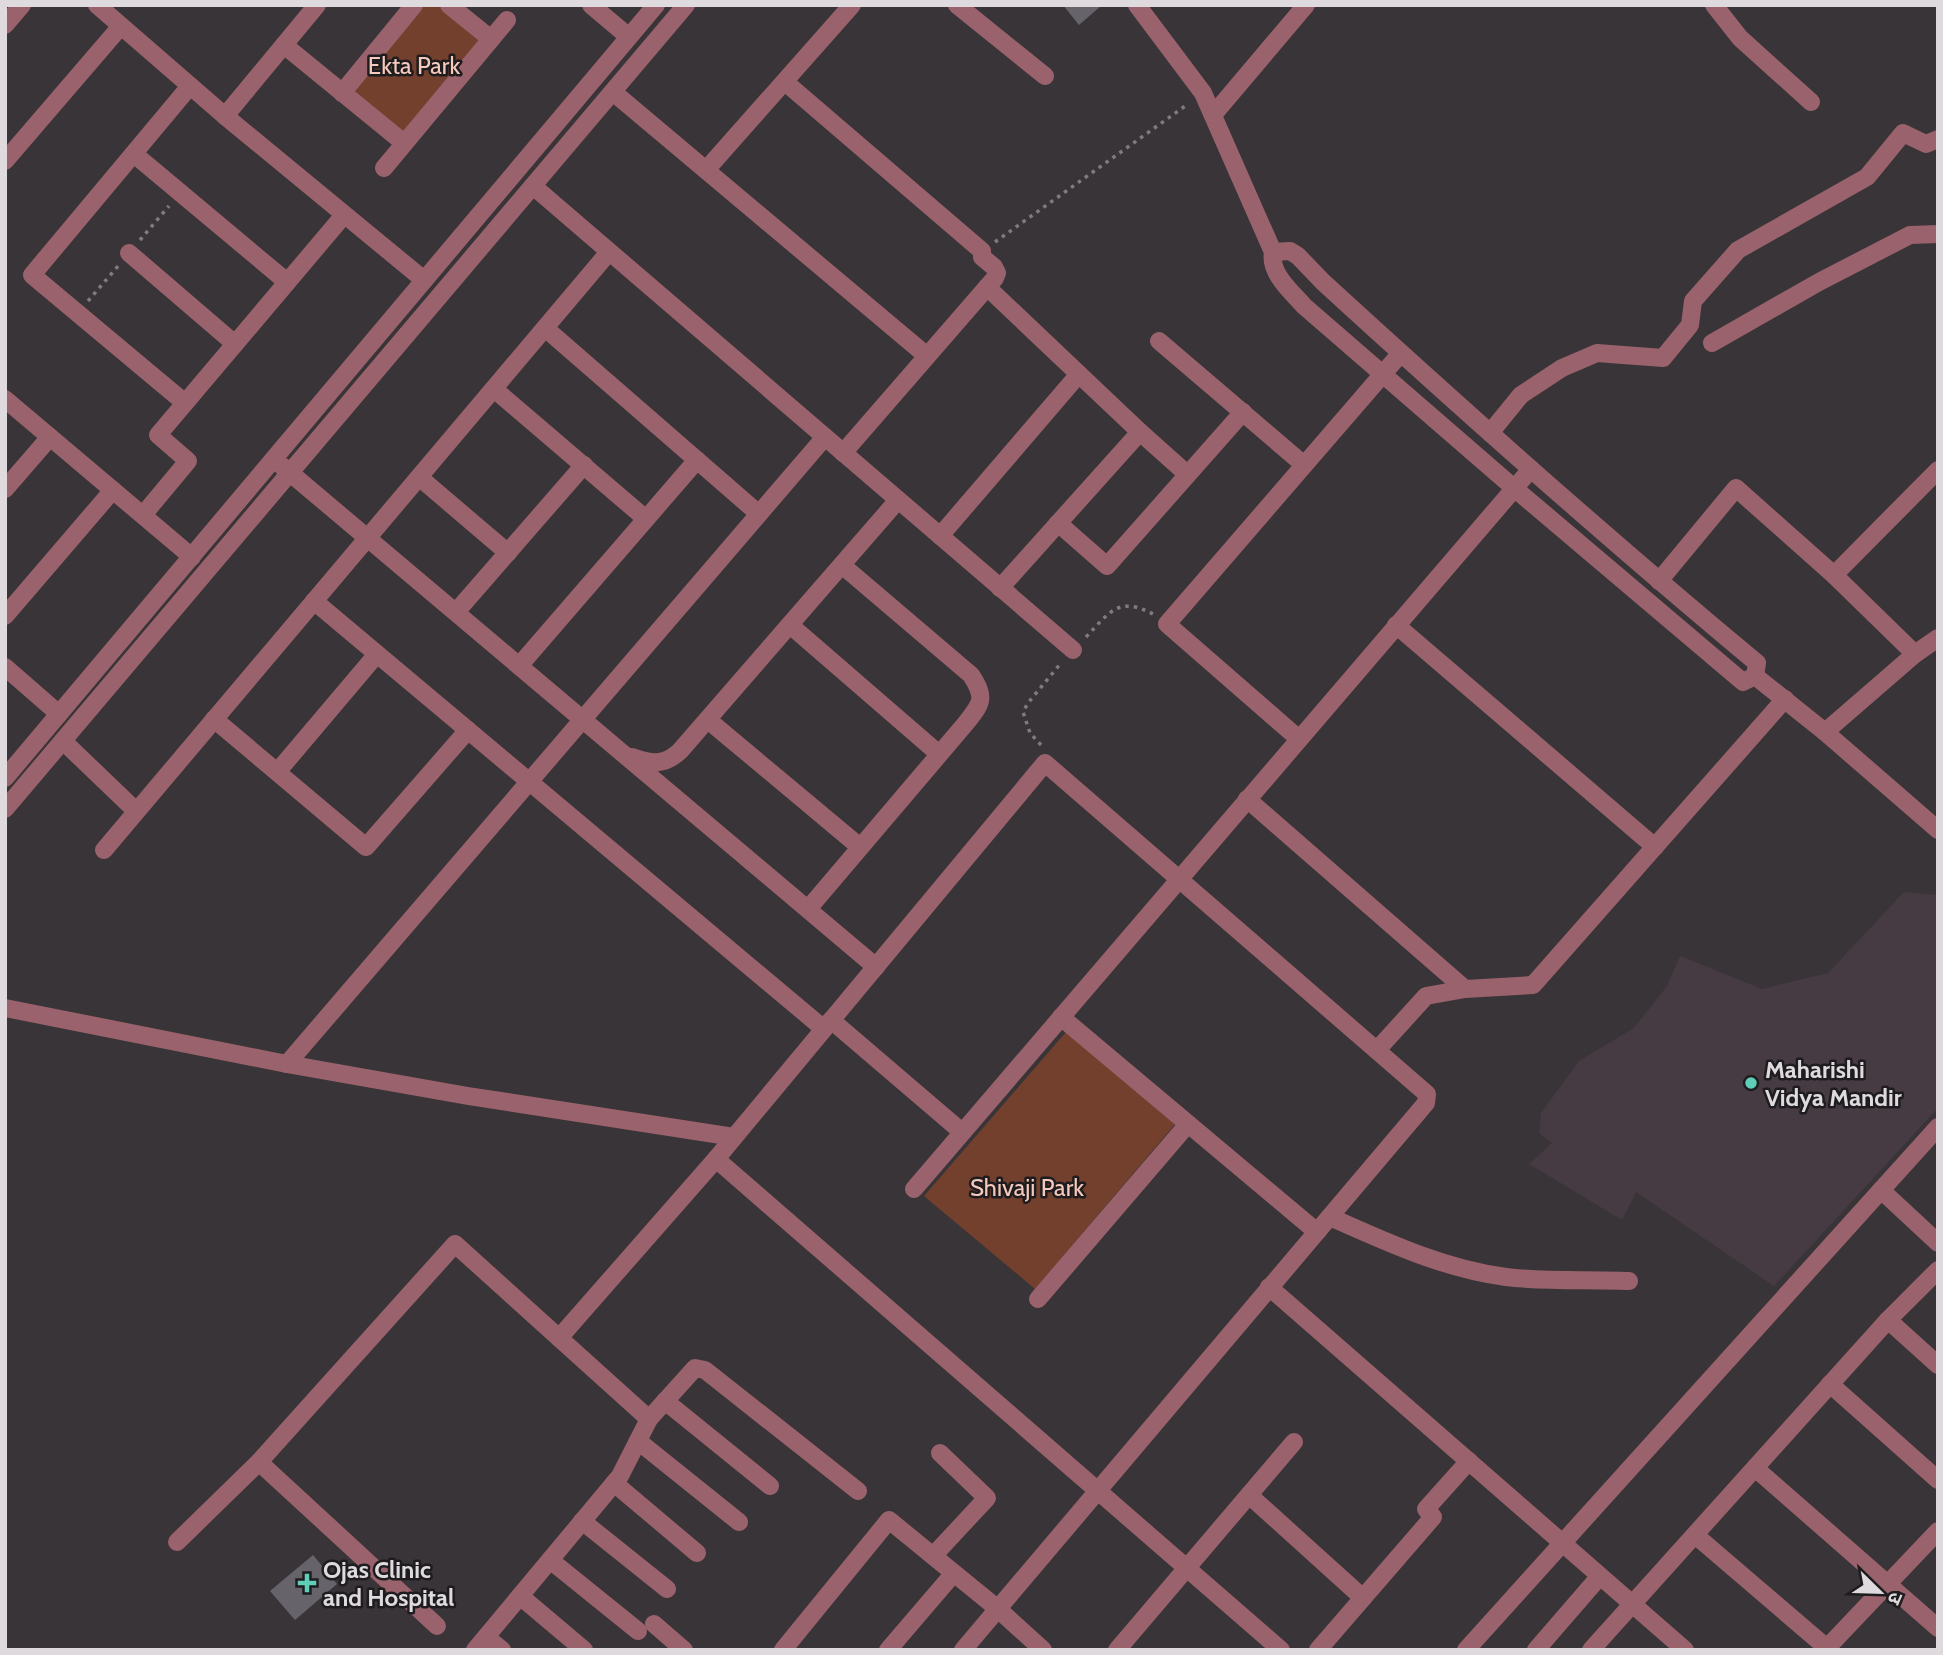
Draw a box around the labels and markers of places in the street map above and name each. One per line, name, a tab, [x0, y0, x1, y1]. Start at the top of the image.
place label: Maharishi Vidya Mandir	[1765, 1055, 1902, 1112]
marker: Maharishi Vidya Mandir	[1743, 1075, 1759, 1091]
place label: Ojas Clinic and Hospital	[323, 1555, 454, 1612]
marker: Ojas Clinic and Hospital	[297, 1573, 317, 1593]

